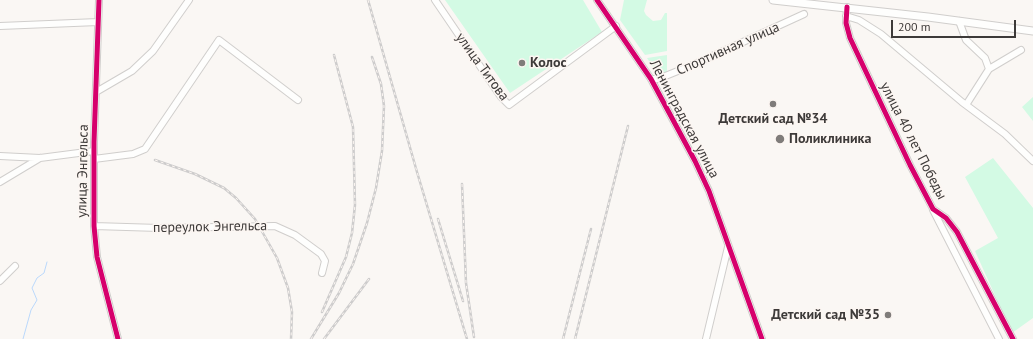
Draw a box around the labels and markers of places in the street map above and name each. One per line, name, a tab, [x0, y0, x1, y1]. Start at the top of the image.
place label: Колос	[530, 55, 567, 71]
marker: Колос	[517, 58, 527, 68]
marker: Детский сад №34	[768, 99, 778, 109]
place label: Детский сад №34	[719, 111, 827, 127]
place label: Поликлиника	[789, 131, 871, 147]
marker: Поликлиника	[774, 133, 786, 145]
place label: Детский сад №35	[771, 307, 880, 323]
marker: Детский сад №35	[883, 310, 893, 320]

